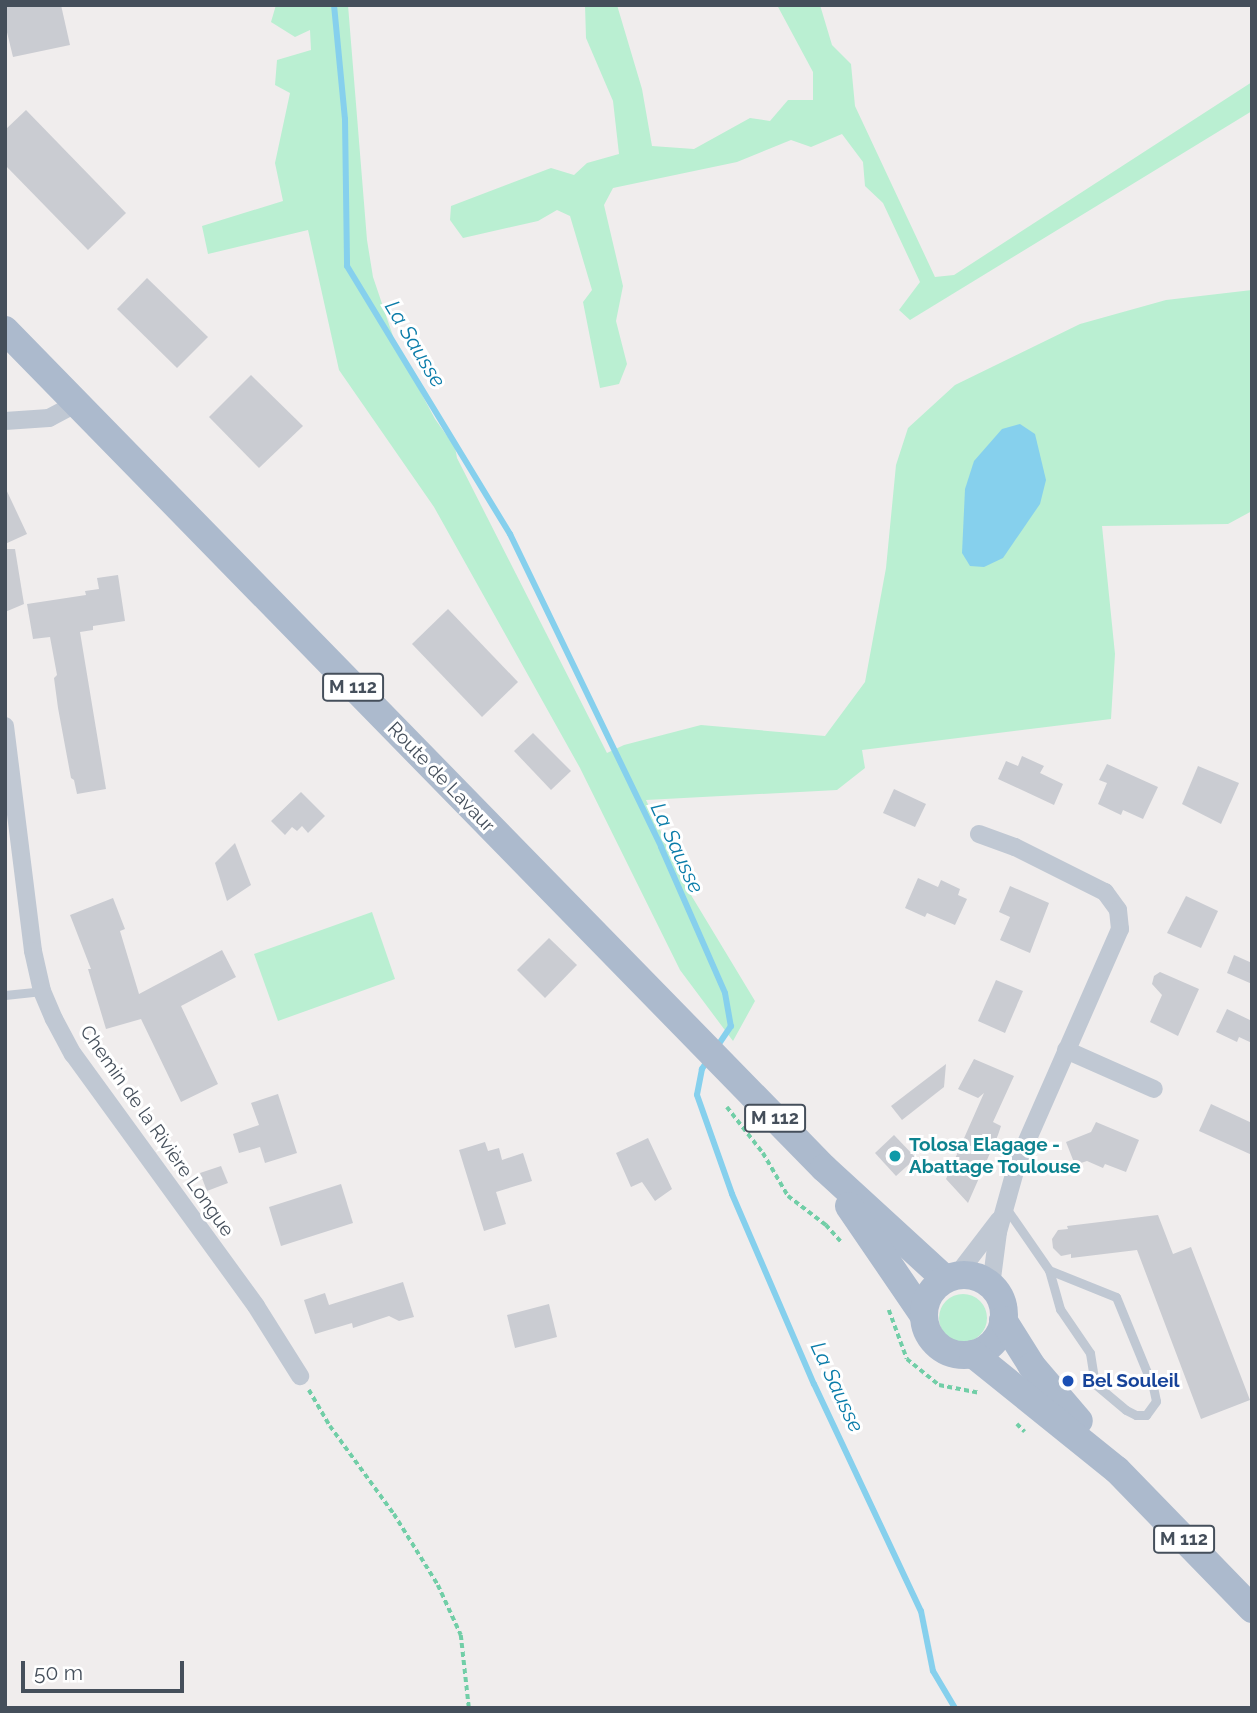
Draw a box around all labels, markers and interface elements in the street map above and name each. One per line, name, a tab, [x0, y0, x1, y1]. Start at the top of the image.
water label: La Sausse	[379, 296, 451, 392]
road number: M 112	[322, 672, 384, 702]
street label: Route de Lavaur	[383, 717, 499, 837]
water label: La Sausse	[645, 799, 709, 897]
street label: Chemin de la Rivière Longue	[75, 1021, 239, 1241]
road number: M 112	[744, 1104, 806, 1133]
place label: Tolosa Elagage - Abattage Toulouse	[909, 1134, 1081, 1178]
marker: Tolosa Elagage - Abattage Toulouse	[887, 1148, 903, 1164]
water label: La Sausse	[805, 1338, 869, 1436]
place label: Bel Souleil	[1082, 1370, 1180, 1392]
marker: Bel Souleil	[1060, 1373, 1076, 1389]
road number: M 112	[1152, 1524, 1216, 1554]
scale bar	[24, 1646, 187, 1690]
text: 50 m	[34, 1660, 83, 1685]

